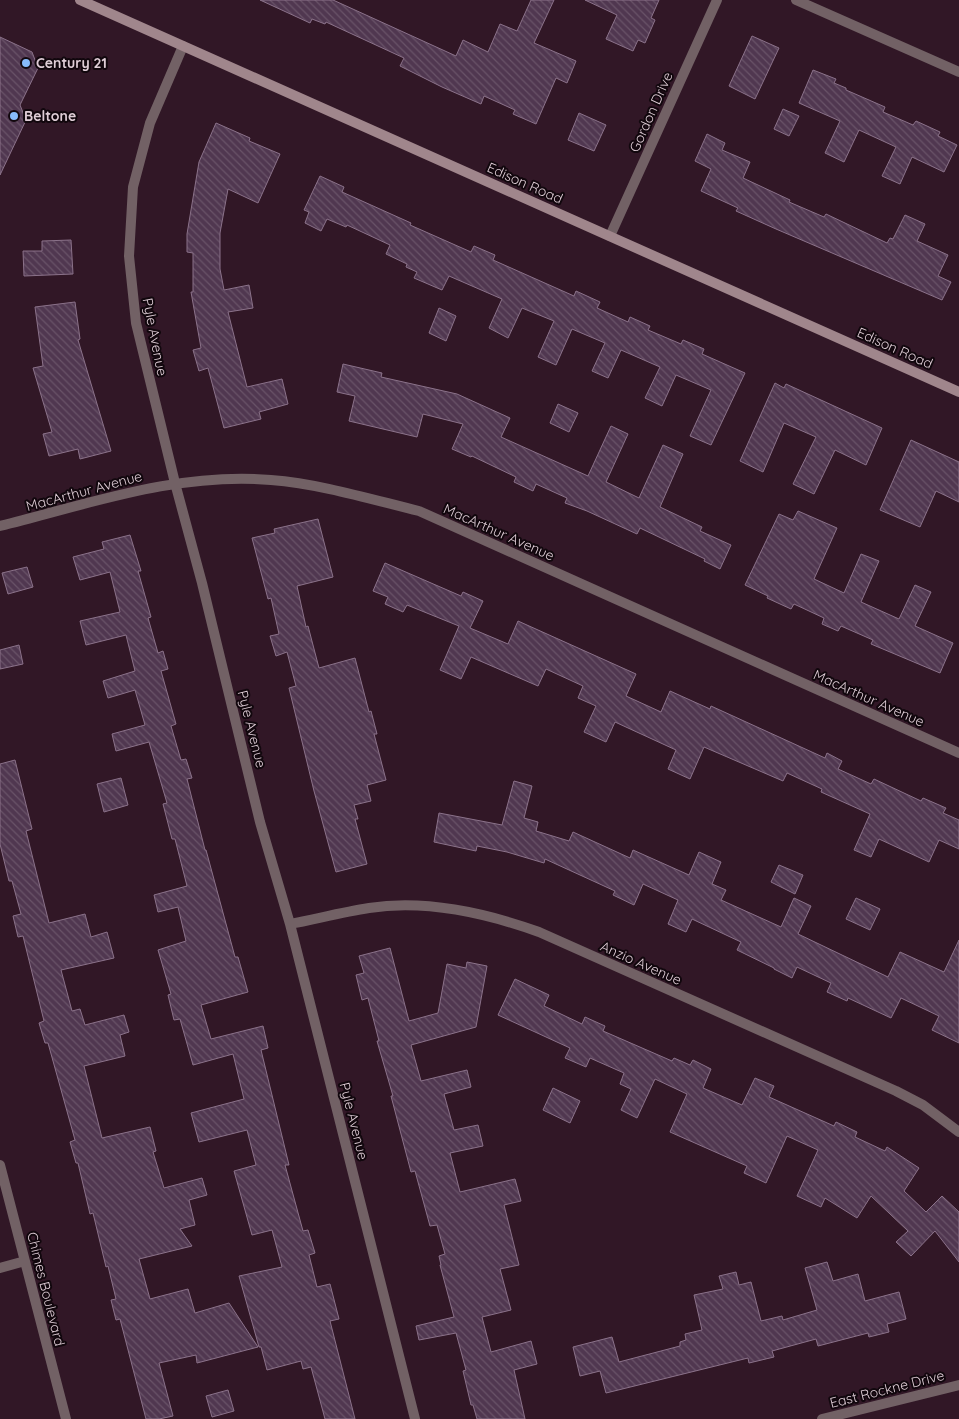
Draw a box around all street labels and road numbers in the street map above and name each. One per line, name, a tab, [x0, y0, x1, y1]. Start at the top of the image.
street label: Gordon Drive	[625, 69, 677, 155]
street label: Edison Road	[484, 158, 566, 208]
street label: Pyle Avenue	[139, 296, 171, 378]
street label: Edison Road	[854, 323, 936, 373]
street label: MacArthur Avenue	[24, 467, 144, 515]
street label: MacArthur Avenue	[441, 499, 557, 565]
street label: MacArthur Avenue	[811, 665, 927, 731]
street label: Pyle Avenue	[234, 688, 270, 770]
street label: Anzio Avenue	[598, 937, 684, 989]
street label: Pyle Avenue	[336, 1080, 372, 1162]
street label: Chimes Boulevard	[23, 1230, 69, 1348]
street label: East Rockne Drive	[828, 1366, 946, 1412]

